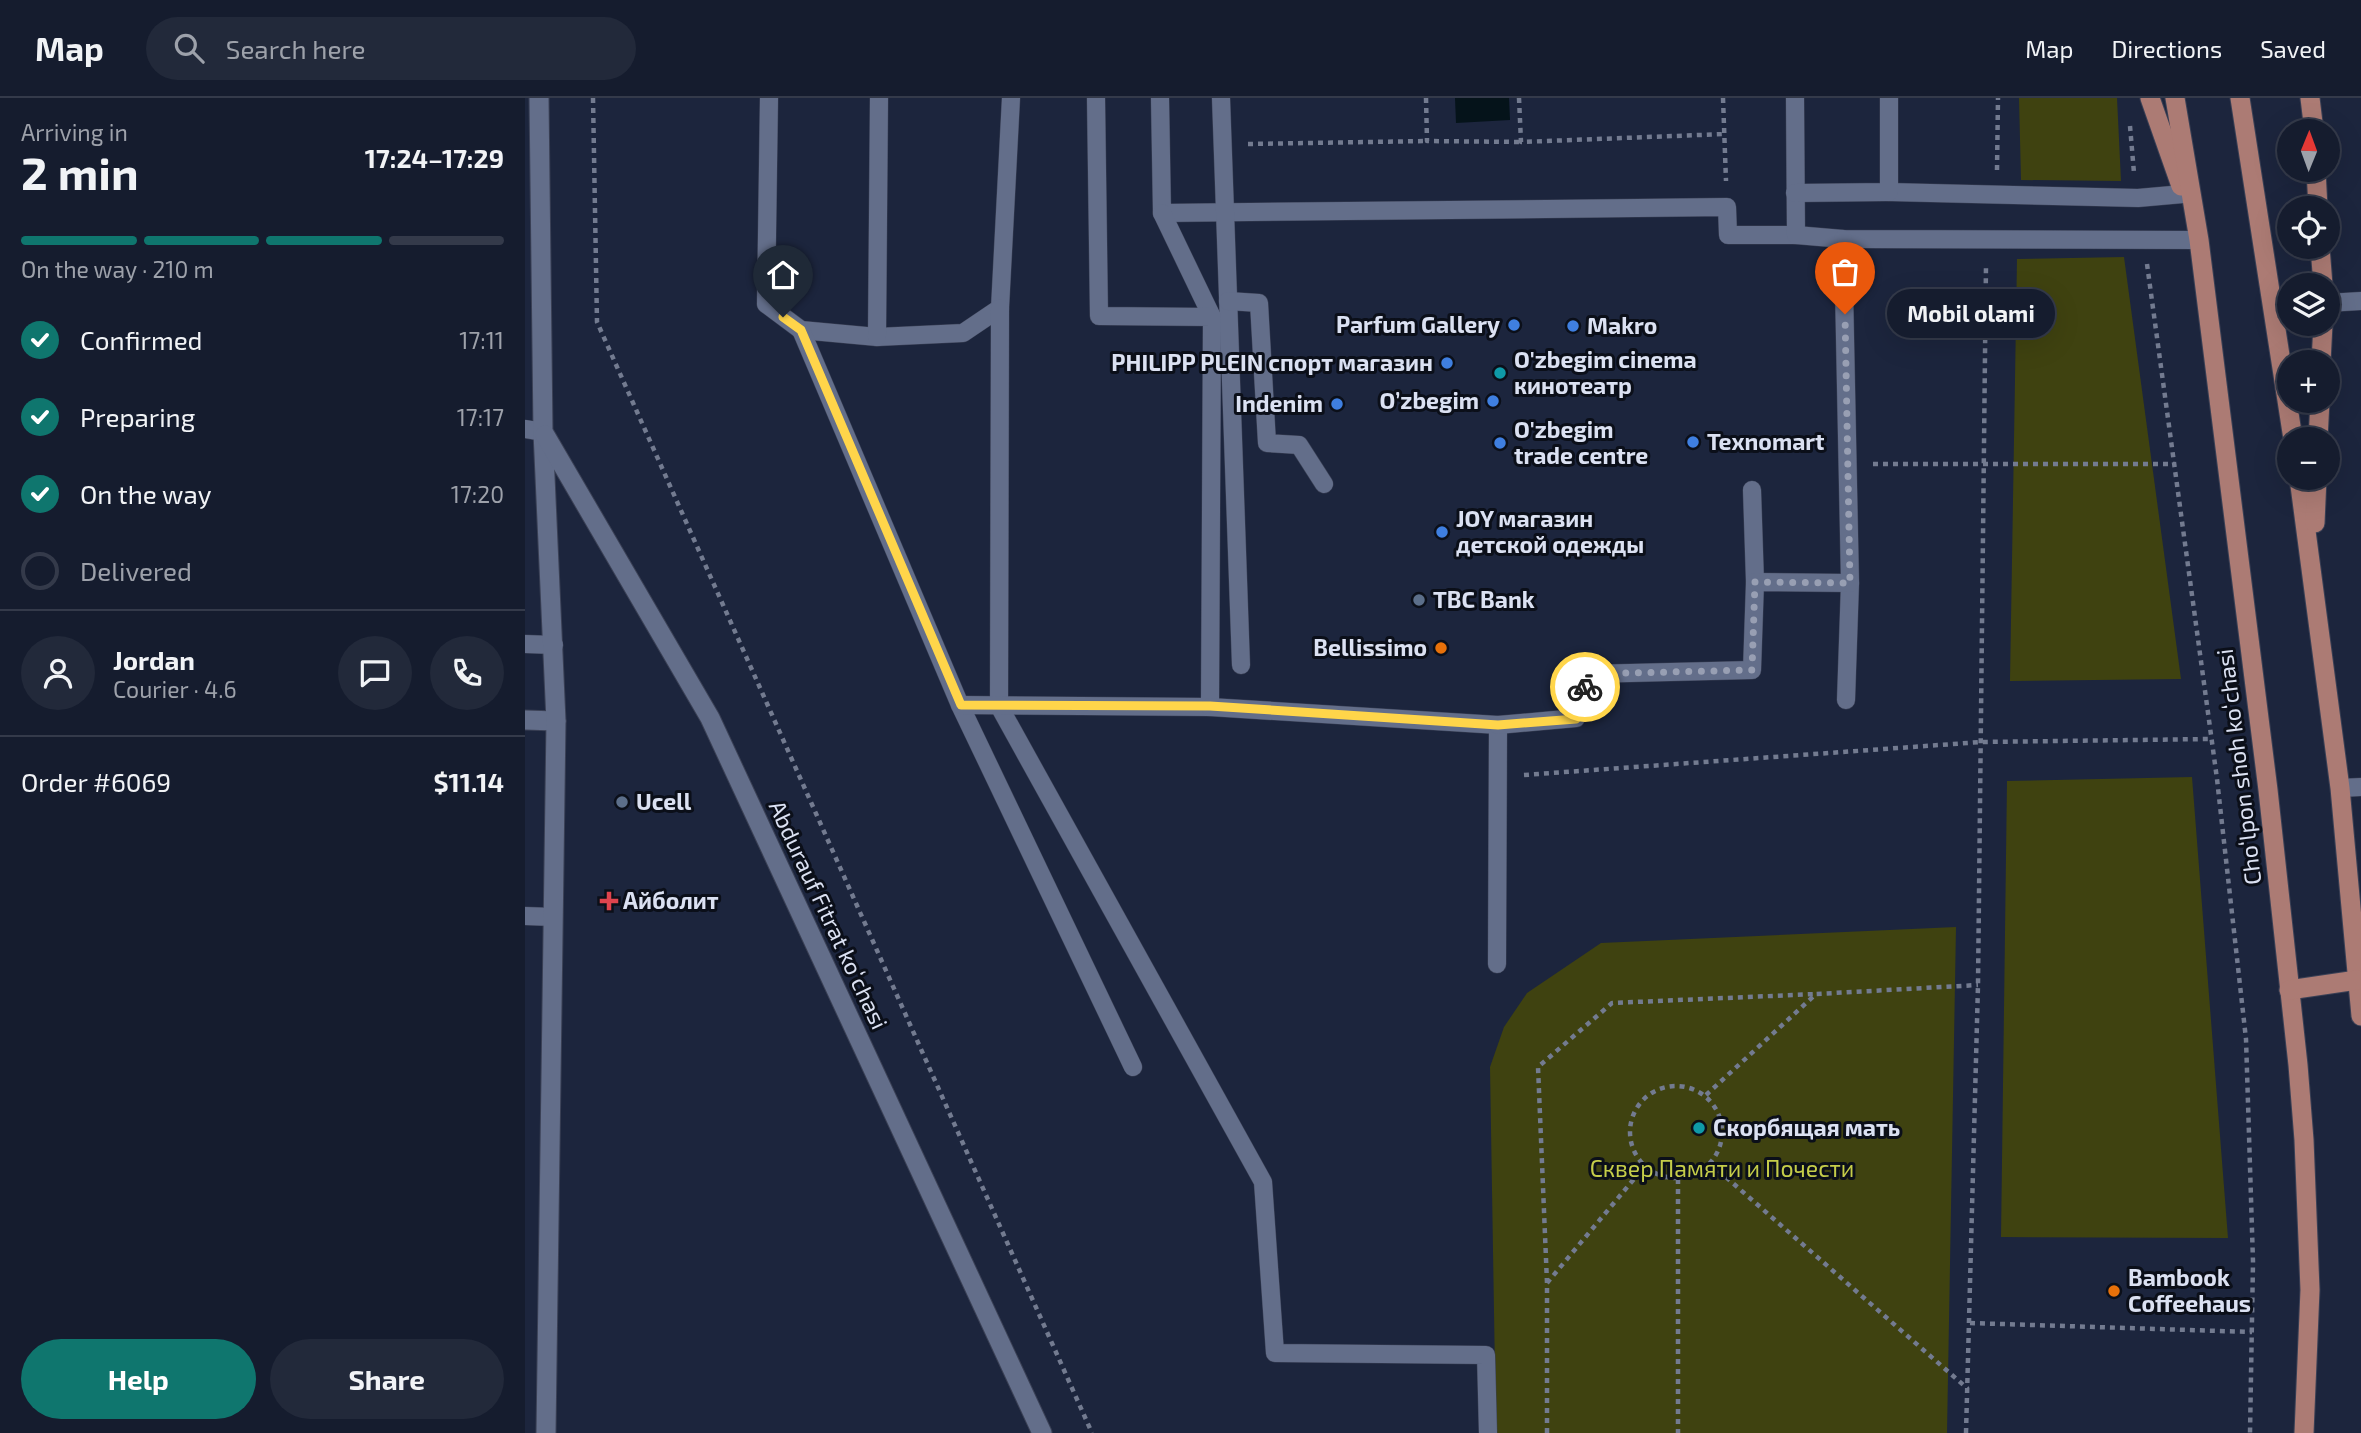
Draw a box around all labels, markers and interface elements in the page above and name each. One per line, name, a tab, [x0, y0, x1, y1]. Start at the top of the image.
search box	[146, 17, 636, 80]
text: Map	[35, 28, 104, 68]
icon: search	[170, 29, 208, 67]
text: Search here	[226, 33, 365, 64]
text: Map	[2025, 34, 2073, 63]
text: Directions	[2111, 34, 2222, 63]
text: Saved	[2260, 34, 2326, 63]
text: Arriving in	[21, 118, 128, 146]
north arrow	[2277, 119, 2340, 182]
map controls	[2277, 119, 2340, 490]
text: 17:24–17:29	[365, 142, 504, 173]
text: 2 min	[21, 144, 139, 199]
button: locate	[2277, 196, 2340, 259]
pin	[1815, 242, 1875, 314]
pin	[753, 245, 813, 317]
icon: bag	[1826, 253, 1864, 291]
text: On the way · 210 m	[21, 255, 214, 283]
icon: home	[764, 256, 802, 294]
button: layers	[2277, 273, 2340, 336]
callout: Mobil olami	[1887, 290, 2055, 339]
text: Mobil olami	[1907, 299, 2035, 327]
place label: Parfum Gallery	[1336, 310, 1500, 338]
place label: Makro	[1587, 311, 1657, 339]
marker: Parfum Gallery	[1506, 317, 1522, 333]
marker: Makro	[1565, 318, 1581, 334]
icon: check	[21, 321, 59, 359]
text: Confirmed	[80, 324, 203, 355]
text: 17:11	[459, 326, 504, 354]
place label: O'zbegim cinema кинотеатр	[1514, 345, 1697, 399]
place label: PHILIPP PLEIN спорт магазин	[1111, 348, 1433, 376]
button: +	[2277, 350, 2340, 413]
marker: PHILIPP PLEIN спорт магазин	[1439, 355, 1455, 371]
marker: O'zbegim cinema кинотеатр	[1492, 365, 1508, 381]
place label: O’zbegim	[1380, 386, 1479, 414]
place label: Indenim	[1235, 389, 1323, 417]
marker: O’zbegim	[1485, 393, 1501, 409]
marker: Indenim	[1329, 396, 1345, 412]
icon: check	[21, 398, 59, 436]
text: Preparing	[80, 401, 195, 432]
text: 17:17	[457, 403, 504, 431]
place label: O'zbegim trade centre	[1514, 415, 1648, 469]
place label: Texnomart	[1707, 427, 1825, 455]
button: −	[2277, 427, 2340, 490]
marker: Texnomart	[1685, 434, 1701, 450]
marker: O'zbegim trade centre	[1492, 435, 1508, 451]
icon: check	[21, 475, 59, 513]
text: On the way	[80, 478, 211, 509]
text: 17:20	[451, 480, 504, 508]
place label: JOY магазин детской одежды	[1456, 504, 1644, 558]
marker: JOY магазин детской одежды	[1434, 524, 1450, 540]
text: Delivered	[80, 555, 192, 586]
place label: TBC Bank	[1433, 585, 1535, 613]
marker: TBC Bank	[1411, 592, 1427, 608]
place label: Bellissimo	[1313, 633, 1427, 661]
button: person	[21, 636, 95, 710]
button: chat	[338, 636, 412, 710]
button: phone	[430, 636, 504, 710]
marker: Bellissimo	[1433, 640, 1449, 656]
text: Jordan	[113, 644, 195, 675]
street label: Choʻlpon shoh koʻchasi	[2210, 648, 2266, 887]
courier	[1550, 652, 1620, 722]
icon: bike	[1566, 668, 1604, 706]
text: Courier · 4.6	[113, 675, 237, 703]
text: Order #6069	[21, 766, 171, 797]
text: $11.14	[433, 766, 504, 797]
place label: Ucell	[636, 787, 692, 815]
marker: Ucell	[614, 794, 630, 810]
street label: Abdurauf Fitrat koʻchasi	[764, 796, 894, 1033]
place label: Айболит	[623, 886, 719, 914]
marker: Айболит	[601, 893, 617, 909]
place label: Скорбящая мать	[1713, 1113, 1900, 1141]
marker: Скорбящая мать	[1691, 1120, 1707, 1136]
park label: Сквер Памяти и Почести	[1590, 1154, 1854, 1182]
place label: Bambook Coffeehaus	[2128, 1263, 2251, 1317]
marker: Bambook Coffeehaus	[2106, 1283, 2122, 1299]
button: Help	[21, 1339, 256, 1419]
button: Share	[270, 1339, 504, 1419]

